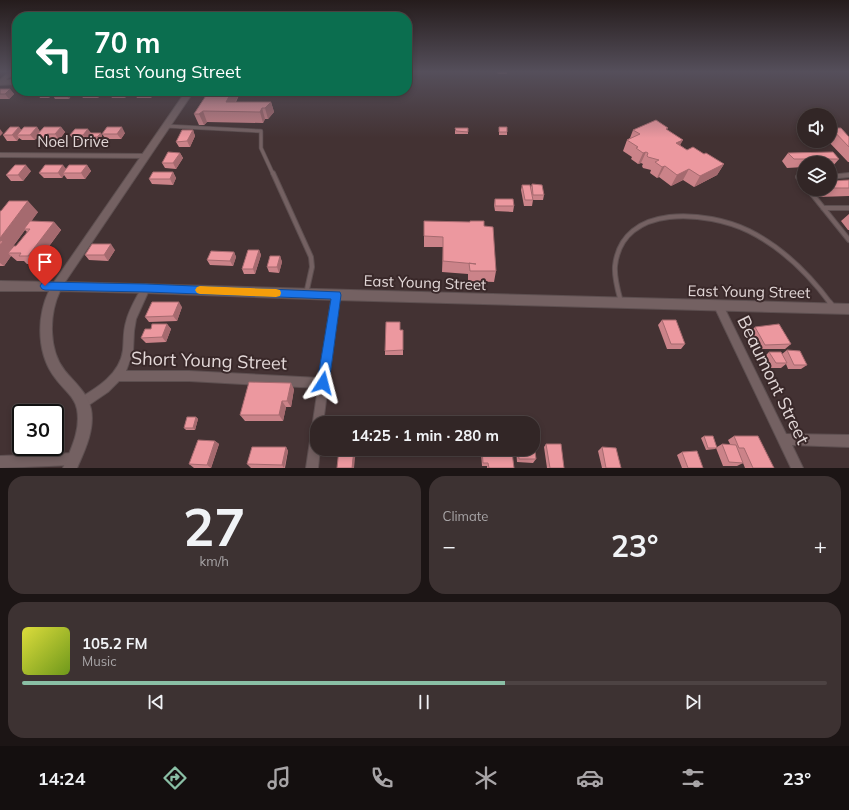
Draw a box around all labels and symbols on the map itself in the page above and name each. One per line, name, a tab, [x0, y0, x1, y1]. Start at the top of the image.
street label: Noel Drive	[37, 132, 109, 151]
pin	[28, 245, 62, 286]
street label: East Young Street	[363, 271, 487, 294]
street label: East Young Street	[688, 281, 810, 302]
street label: Beaumont Street	[732, 312, 815, 448]
street label: Short Young Street	[131, 346, 287, 375]
position arrow	[302, 362, 344, 404]
speed limit sign: 30	[12, 404, 64, 456]

